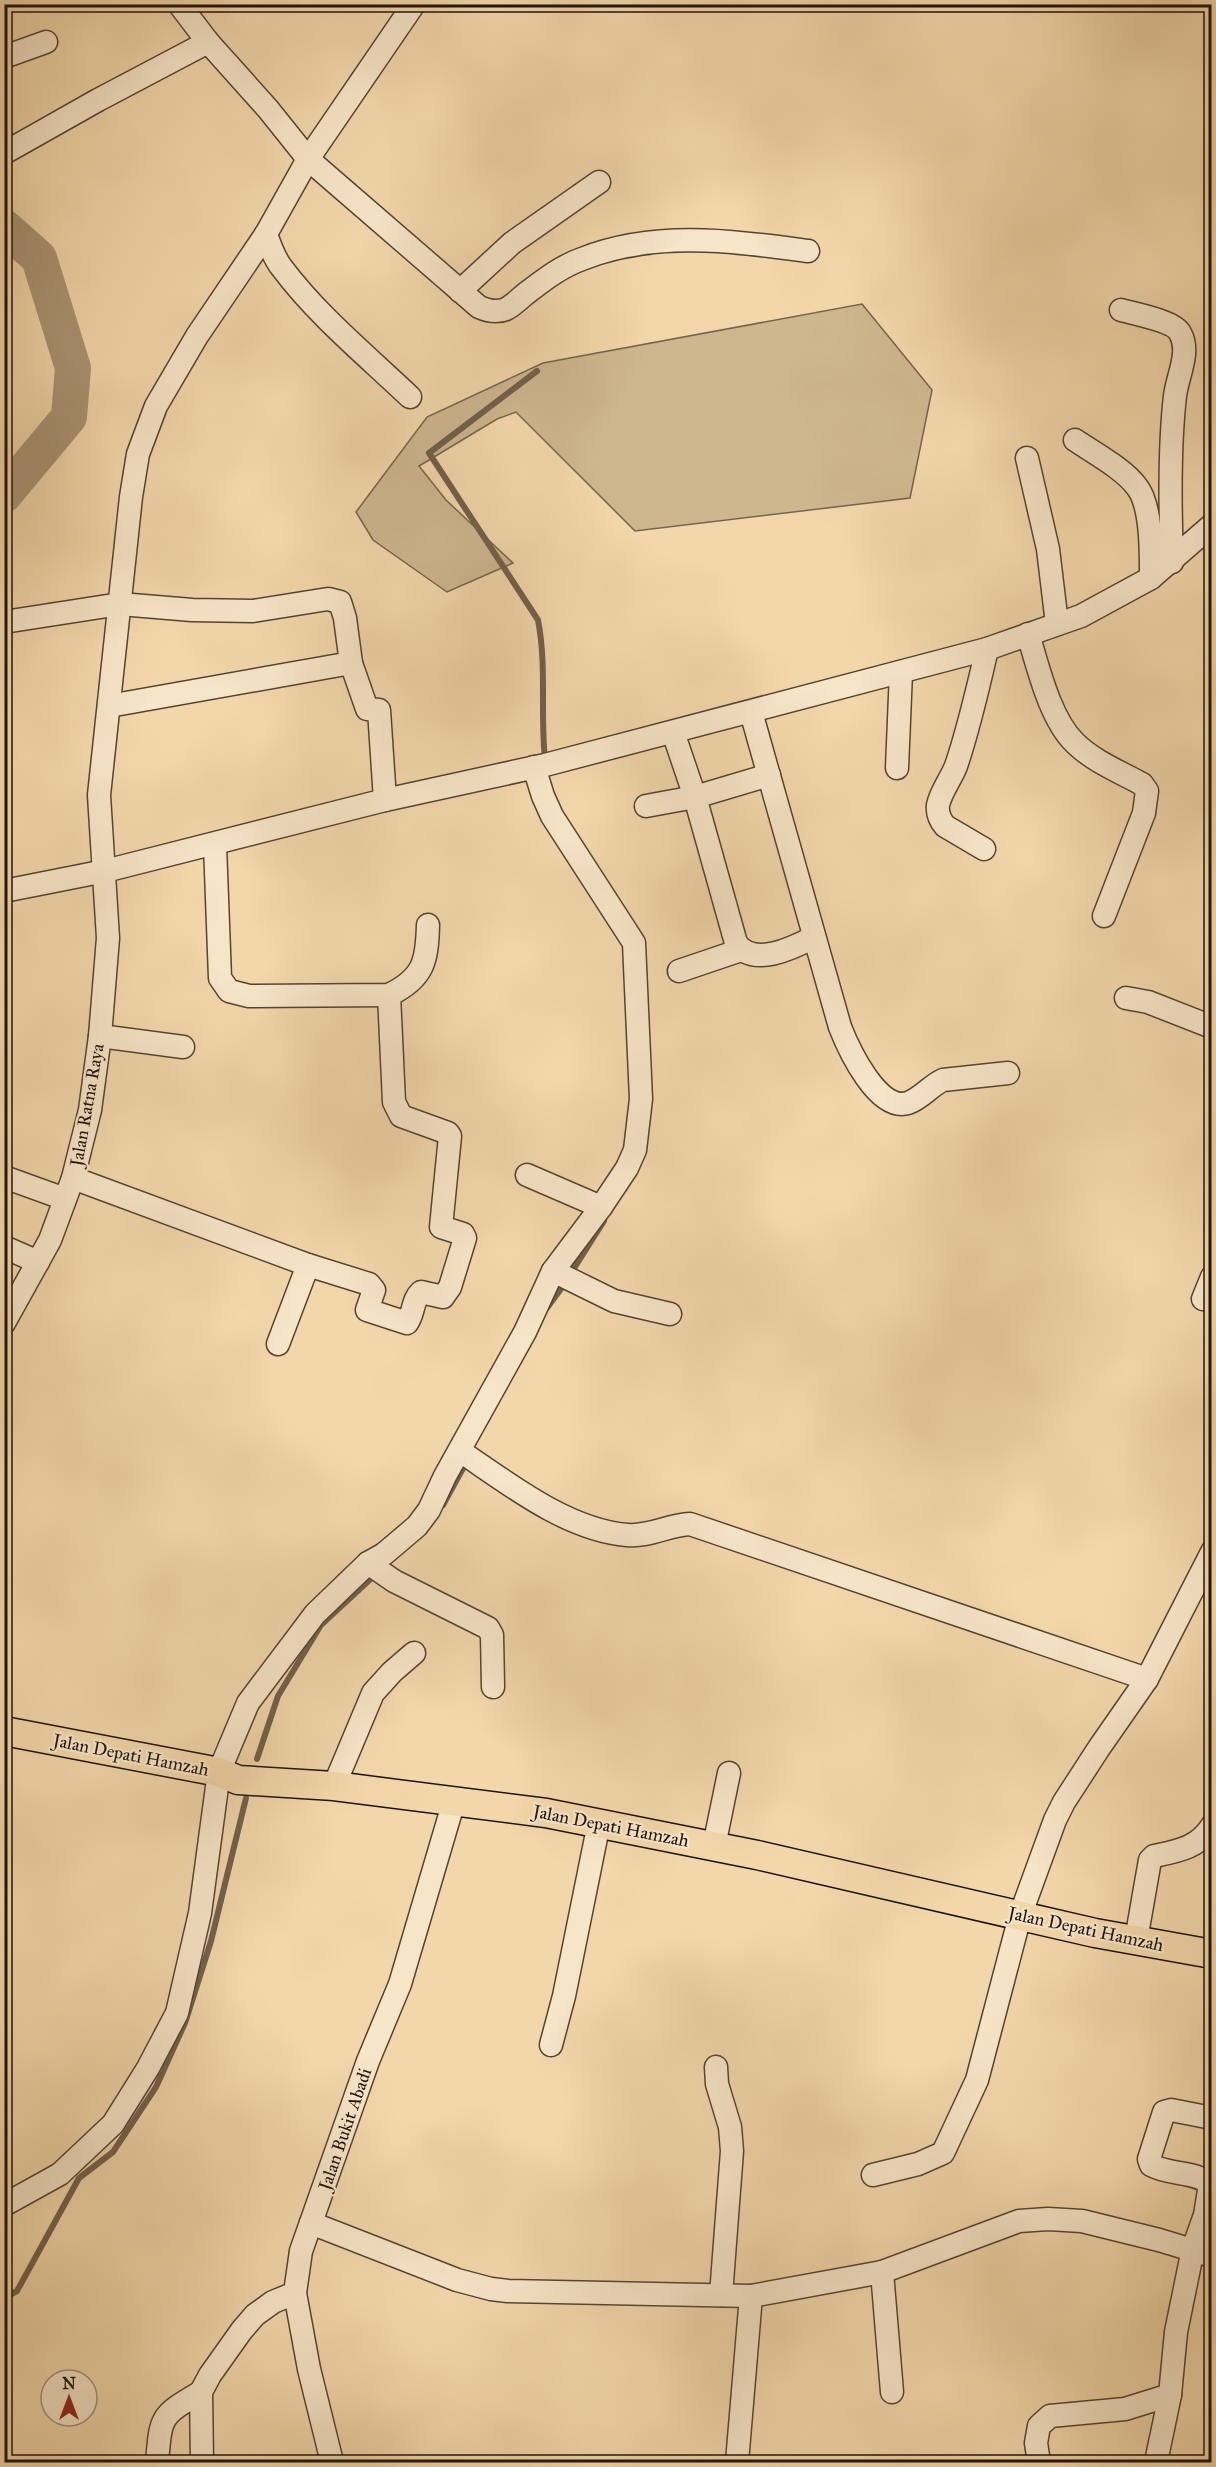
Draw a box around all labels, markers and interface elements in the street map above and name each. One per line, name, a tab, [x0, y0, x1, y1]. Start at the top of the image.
street label: Jalan Ratna Raya	[65, 1041, 110, 1170]
street label: Jalan Depati Hamzah	[49, 1729, 211, 1782]
street label: Jalan Depati Hamzah	[529, 1800, 691, 1853]
street label: Jalan Depati Hamzah	[1004, 1901, 1166, 1957]
street label: Jalan Bukit Abadi	[313, 2065, 377, 2195]
north arrow	[39, 2368, 99, 2428]
text: N	[62, 2374, 76, 2393]

